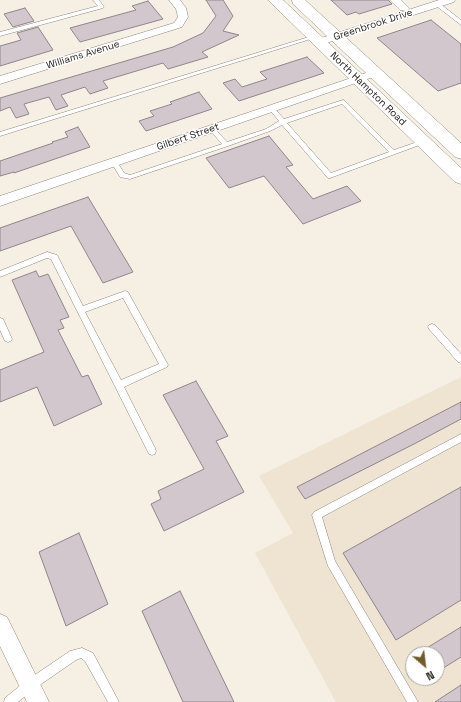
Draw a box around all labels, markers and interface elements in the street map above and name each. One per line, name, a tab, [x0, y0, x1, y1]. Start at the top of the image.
street label: Greenbrook Drive	[332, 7, 414, 43]
street label: Williams Avenue	[45, 38, 121, 72]
street label: North Hampton Road	[328, 50, 408, 128]
street label: Gilbert Street	[155, 121, 221, 153]
north arrow	[405, 646, 445, 686]
text: N	[424, 668, 437, 684]

